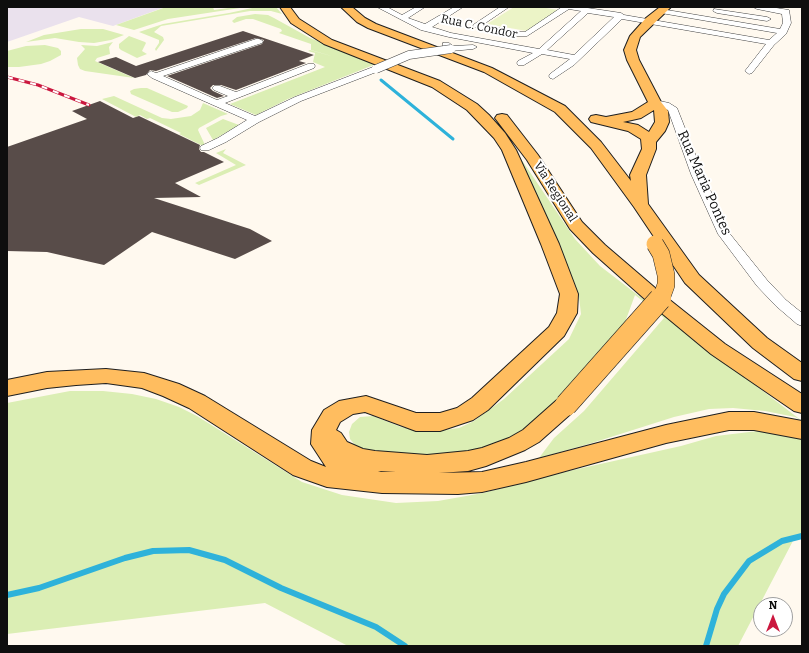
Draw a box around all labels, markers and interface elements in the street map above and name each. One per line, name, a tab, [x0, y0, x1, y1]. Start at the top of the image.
street label: Rua C. Condor	[439, 12, 519, 42]
street label: Rua Maria Pontes	[673, 128, 735, 238]
street label: Via Regional	[530, 159, 580, 225]
north arrow	[753, 597, 793, 637]
text: N	[769, 599, 777, 612]

